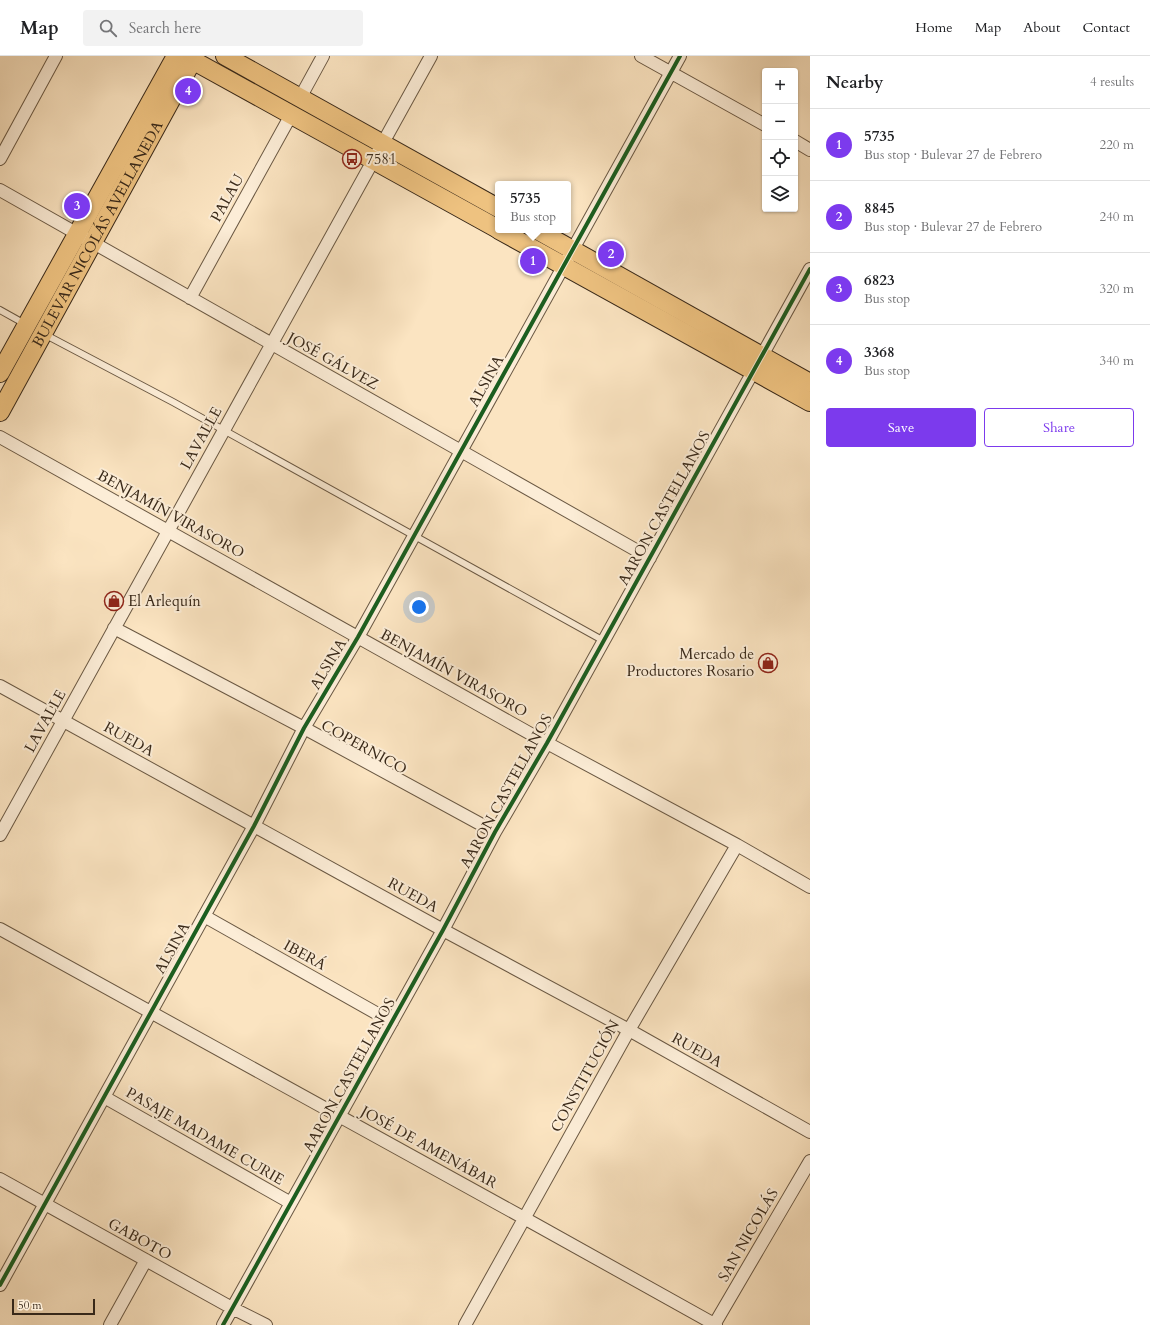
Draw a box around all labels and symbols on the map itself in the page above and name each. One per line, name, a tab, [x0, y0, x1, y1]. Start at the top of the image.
pin: 4	[175, 76, 201, 106]
street label: BULEVAR NICOLÁS AVELLANEDA	[27, 117, 168, 351]
bus stop icon: 7581	[341, 148, 363, 170]
place label: 7581	[366, 149, 397, 169]
street label: PALAU	[206, 170, 249, 225]
pin: 3	[64, 191, 90, 221]
pin: 2	[598, 239, 624, 269]
pin: 1	[520, 246, 546, 276]
street label: JOSÉ GÁLVEZ	[282, 327, 382, 394]
street label: ALSINA	[464, 351, 508, 410]
street label: LAVALLE	[176, 403, 226, 473]
street label: AARON CASTELLANOS	[613, 427, 715, 589]
street label: BENJAMÍN VIRASORO	[94, 465, 248, 563]
shop icon: El Arlequín	[103, 590, 125, 612]
place label: El Arlequín	[128, 591, 201, 611]
your location	[409, 597, 429, 617]
street label: BENJAMÍN VIRASORO	[377, 624, 531, 722]
street label: ALSINA	[305, 635, 351, 693]
place label: Mercado de Productores Rosario	[627, 644, 754, 681]
shop icon: Mercado de Productores Rosario	[757, 652, 779, 674]
street label: LAVALLE	[20, 686, 70, 756]
street label: AARON CASTELLANOS	[455, 710, 557, 872]
street label: COPERNICO	[317, 715, 411, 779]
street label: RUEDA	[100, 717, 158, 761]
street label: RUEDA	[384, 873, 442, 917]
street label: ALSINA	[150, 918, 194, 977]
street label: IBERÁ	[280, 935, 330, 975]
street label: AARON CASTELLANOS	[298, 994, 400, 1156]
street label: CONSTITUCIÓN	[546, 1016, 624, 1136]
street label: RUEDA	[668, 1028, 726, 1072]
street label: PASAJE MADAME CURIE	[122, 1082, 288, 1190]
street label: JOSÉ DE AMENÁBAR	[355, 1100, 501, 1193]
street label: SAN NICOLÁS	[713, 1185, 783, 1285]
street label: GABOTO	[105, 1213, 175, 1265]
scale bar	[12, 1297, 95, 1316]

